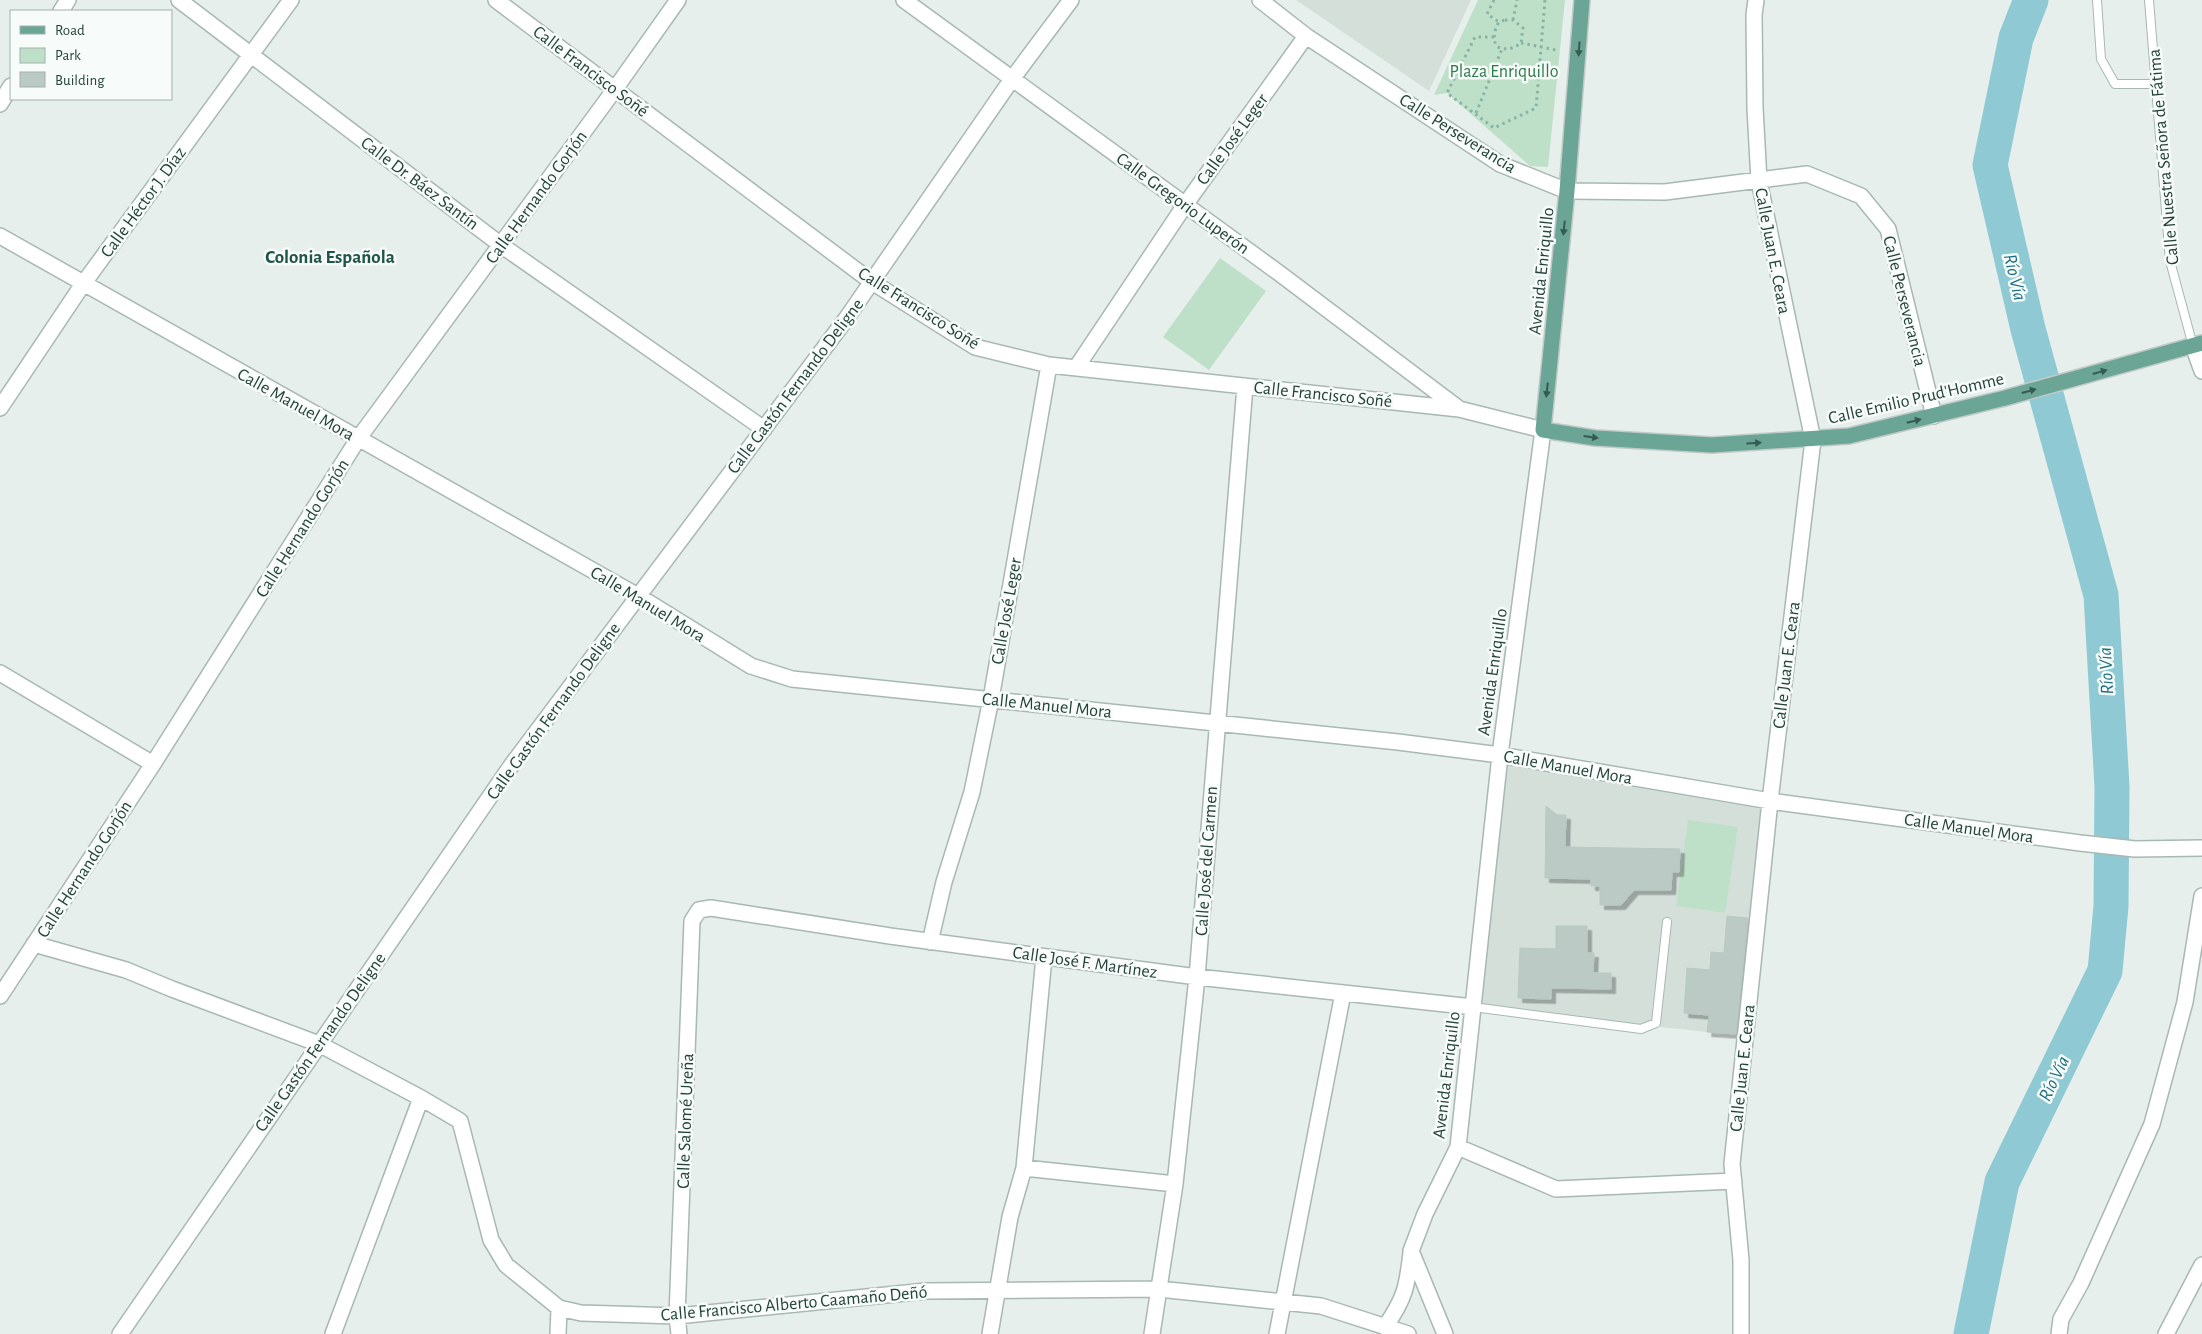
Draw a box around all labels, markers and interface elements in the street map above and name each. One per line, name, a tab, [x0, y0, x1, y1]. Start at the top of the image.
legend	[10, 10, 172, 100]
text: Road	[55, 23, 85, 38]
street label: Calle Francisco Soñé	[529, 23, 651, 121]
one-way arrow	[1574, 41, 1582, 57]
text: Park	[55, 48, 81, 63]
street label: Calle Nuestra Señora de Fátima	[2146, 48, 2182, 266]
park label: Plaza Enriquillo	[1449, 63, 1559, 81]
text: Building	[55, 73, 105, 88]
street label: Calle José Leger	[1194, 90, 1272, 189]
street label: Calle Perseverancia	[1396, 91, 1519, 177]
street label: Calle Hernando Gorjón	[483, 128, 591, 267]
street label: Calle Dr. Báez Santín	[357, 134, 482, 234]
street label: Calle Héctor J. Díaz	[98, 144, 190, 261]
street label: Calle Gregorio Luperón	[1113, 150, 1252, 258]
street label: Calle Juan E. Ceara	[1751, 187, 1793, 316]
street label: Avenida Enriquillo	[1526, 206, 1558, 336]
one-way arrow	[1560, 220, 1568, 236]
street label: Calle Perseverancia	[1879, 234, 1929, 368]
district label: Colonia Española	[265, 248, 395, 267]
water label: Río Vía	[2000, 252, 2029, 303]
street label: Calle Francisco Soñé	[855, 264, 982, 353]
street label: Calle Gastón Fernando Deligne	[724, 296, 867, 477]
street label: Calle Manuel Mora	[234, 365, 357, 444]
one-way arrow	[2092, 367, 2107, 375]
street label: Calle Emilio Prud'Homme	[1827, 370, 2006, 428]
street label: Calle Francisco Soñé	[1253, 379, 1393, 411]
one-way arrow	[1543, 382, 1551, 398]
one-way arrow	[2021, 387, 2036, 395]
one-way arrow	[1906, 417, 1921, 425]
one-way arrow	[1584, 433, 1600, 441]
one-way arrow	[1746, 439, 1762, 447]
street label: Calle Hernando Gorjón	[253, 456, 353, 601]
street label: Calle José Leger	[989, 556, 1025, 666]
street label: Calle Manuel Mora	[587, 564, 708, 646]
street label: Calle Juan E. Ceara	[1770, 601, 1804, 730]
street label: Avenida Enriquillo	[1475, 607, 1511, 737]
street label: Calle Gastón Fernando Deligne	[484, 620, 624, 803]
water label: Río Vía	[2096, 647, 2117, 695]
street label: Calle Manuel Mora	[981, 690, 1113, 722]
street label: Calle Manuel Mora	[1502, 748, 1634, 788]
street label: Calle José del Carmen	[1193, 786, 1221, 937]
street label: Calle Hernando Gorjón	[34, 798, 136, 941]
street label: Calle Manuel Mora	[1903, 811, 2035, 847]
street label: Calle José F. Martínez	[1011, 944, 1158, 982]
street label: Calle Gastón Fernando Deligne	[252, 950, 390, 1135]
street label: Calle Juan E. Ceara	[1727, 1004, 1759, 1133]
street label: Avenida Enriquillo	[1430, 1010, 1464, 1140]
street label: Calle Salomé Ureña	[675, 1053, 697, 1189]
water label: Río Vía	[2035, 1053, 2073, 1104]
street label: Calle Francisco Alberto Caamaño Deñó	[660, 1283, 928, 1325]

